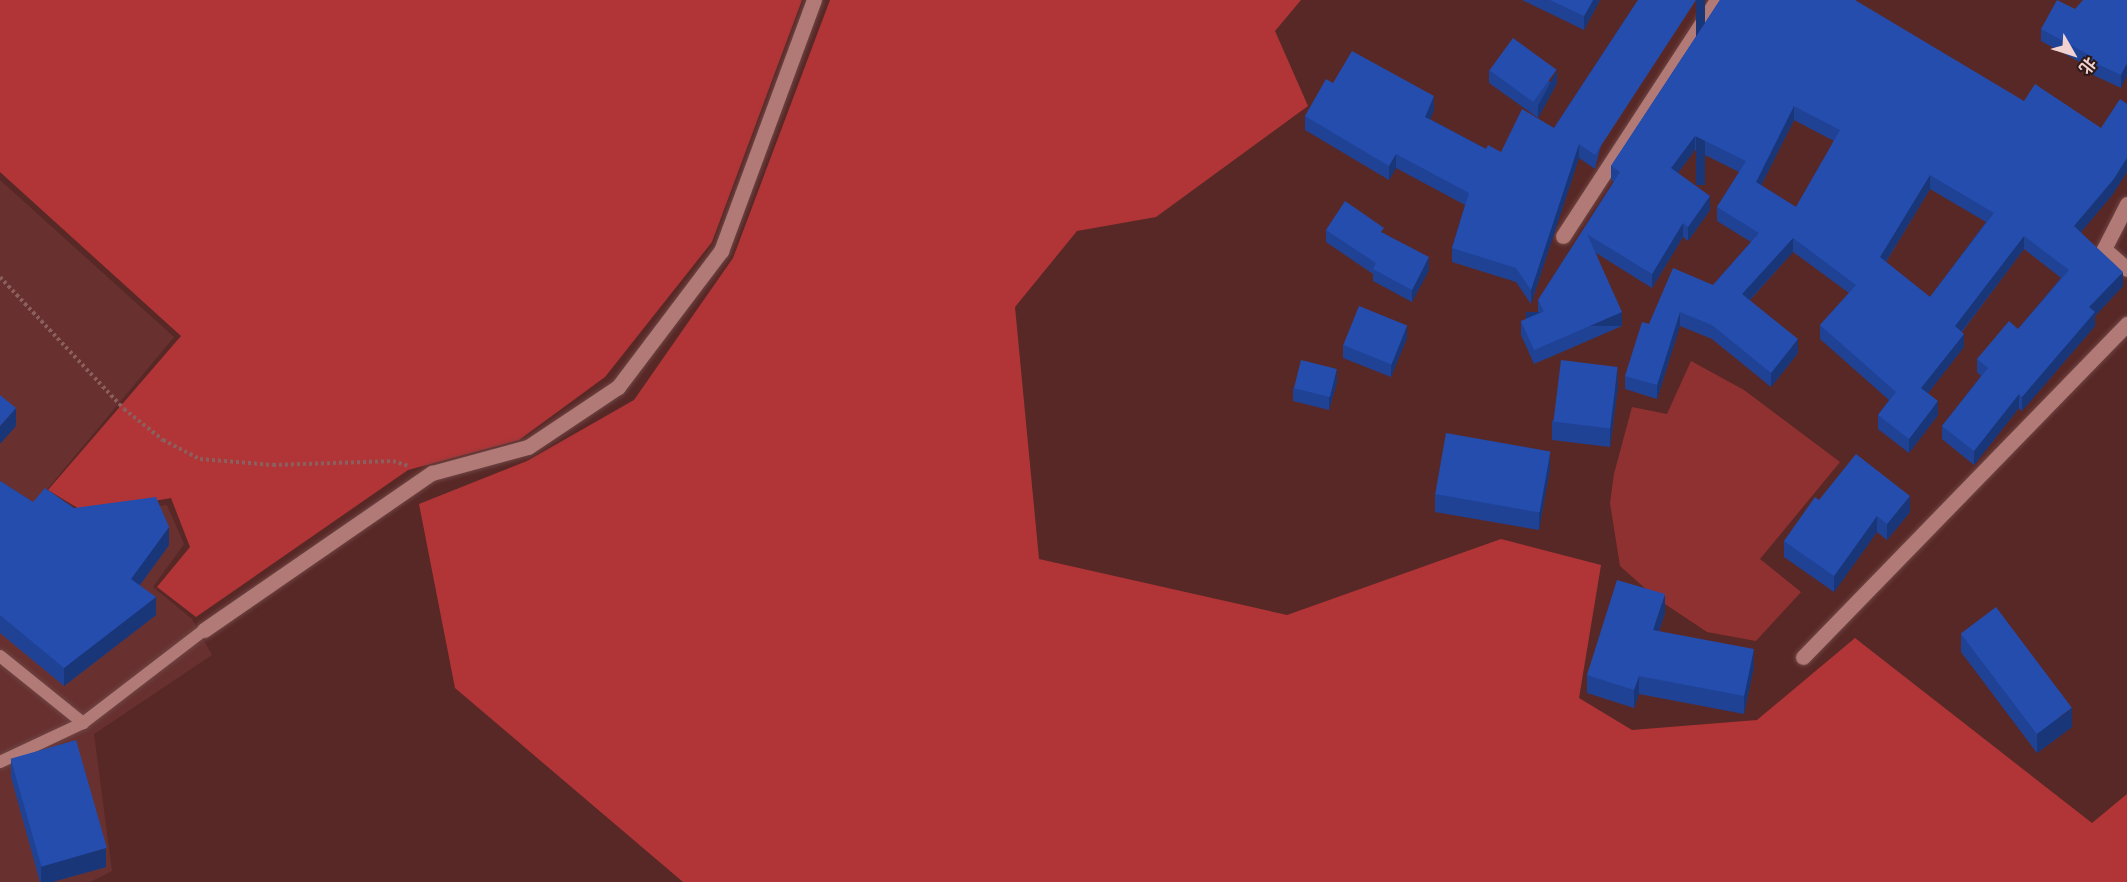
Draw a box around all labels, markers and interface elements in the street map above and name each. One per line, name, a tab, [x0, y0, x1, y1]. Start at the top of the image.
north arrow	[2043, 24, 2103, 84]
text: 北	[2074, 53, 2101, 78]

